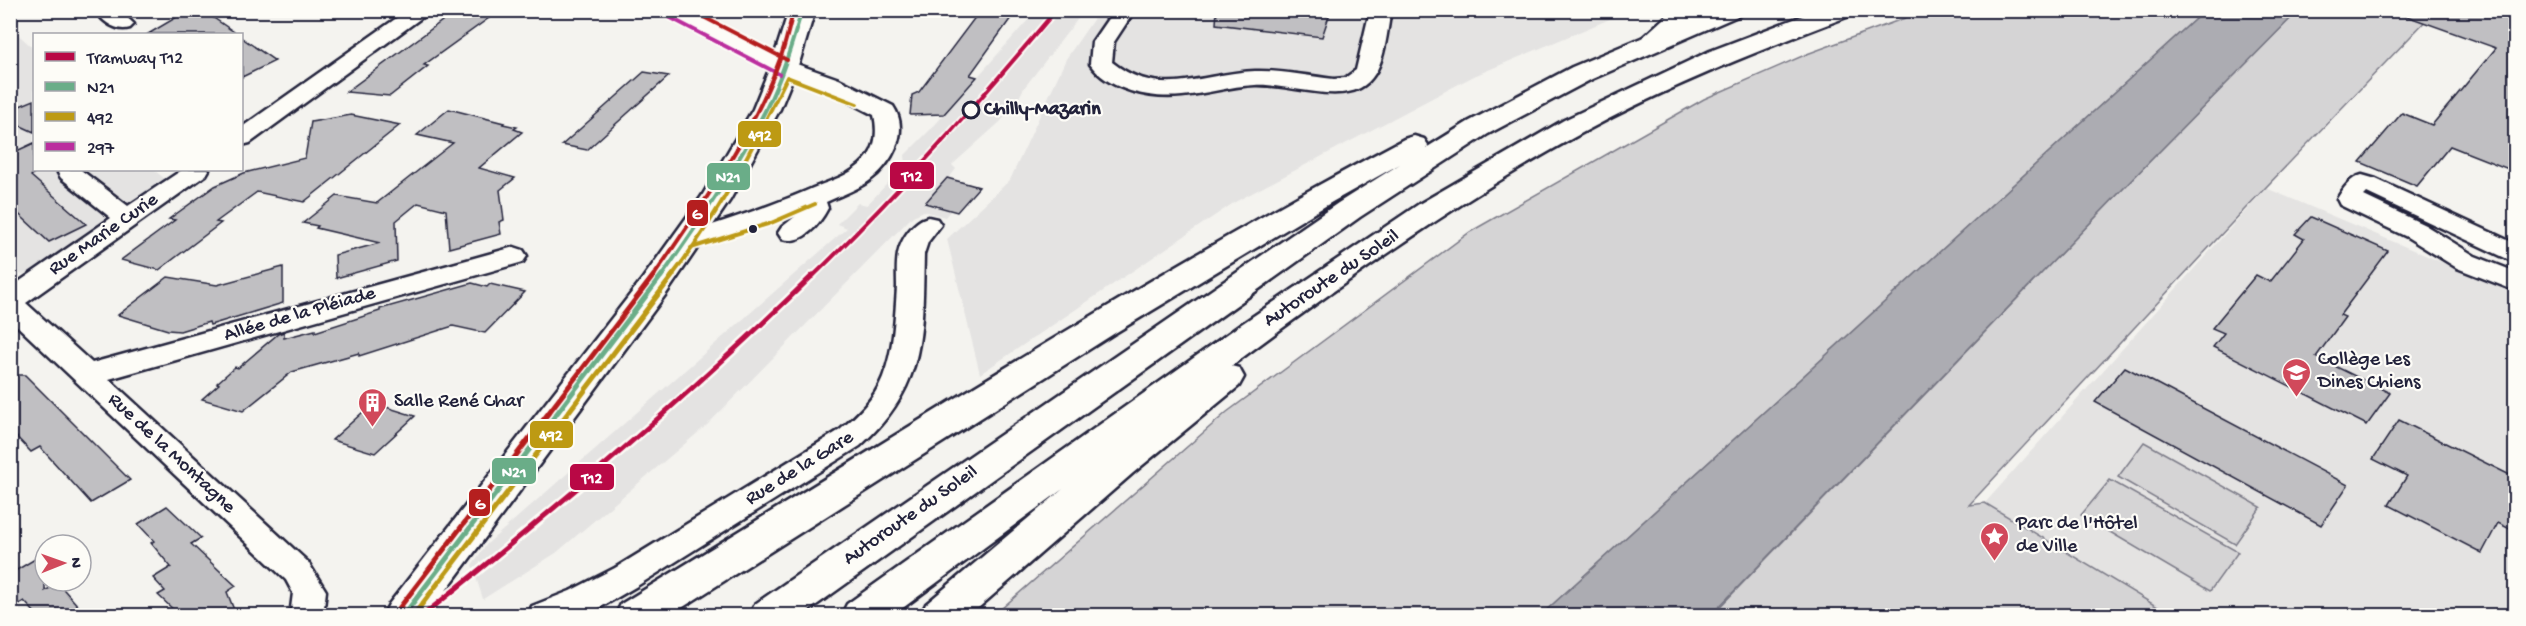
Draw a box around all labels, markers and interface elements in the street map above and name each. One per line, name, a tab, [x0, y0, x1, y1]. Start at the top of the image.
legend	[33, 33, 243, 171]
text: Tramway T12	[86, 49, 183, 70]
text: N21	[87, 79, 115, 100]
place label: Chilly-Mazarin	[983, 99, 1101, 122]
marker: Chilly-Mazarin	[962, 101, 980, 119]
text: 492	[87, 109, 114, 130]
line badge: 492	[737, 120, 782, 148]
text: 492	[747, 128, 772, 147]
text: 297	[87, 139, 115, 160]
line badge: T12	[889, 161, 935, 190]
line badge: N21	[706, 162, 751, 191]
text: T12	[900, 169, 922, 188]
text: N21	[716, 170, 740, 189]
street label: Rue Marie Curie	[45, 188, 164, 281]
line badge: G	[686, 199, 709, 227]
text: G	[692, 207, 703, 226]
unlabelled marker	[747, 223, 759, 235]
street label: Autoroute du Soleil	[1260, 225, 1404, 333]
street label: Allée de la Pléiade	[222, 282, 379, 348]
place label: Collège Les Dines Chiens	[2316, 349, 2421, 395]
school or university icon: Collège Les Dines Chiens	[2281, 356, 2313, 398]
building icon: Salle René Char	[357, 386, 389, 428]
street label: Rue de la Montagne	[102, 389, 240, 520]
place label: Salle René Char	[394, 391, 525, 414]
line badge: 492	[529, 420, 574, 449]
street label: Rue de la Gare	[742, 426, 859, 511]
text: 492	[538, 428, 563, 447]
line badge: N21	[491, 457, 537, 485]
street label: Autoroute du Soleil	[839, 461, 983, 571]
line badge: T12	[569, 463, 615, 491]
text: N21	[502, 465, 526, 484]
text: T12	[580, 471, 602, 490]
line badge: G	[468, 488, 491, 517]
text: G	[475, 497, 486, 516]
place label: Parc de l'Hôtel de Ville	[2015, 513, 2138, 559]
place icon: Parc de l'Hôtel de Ville	[1979, 520, 2011, 562]
north arrow	[33, 533, 93, 593]
text: N	[65, 557, 84, 569]

